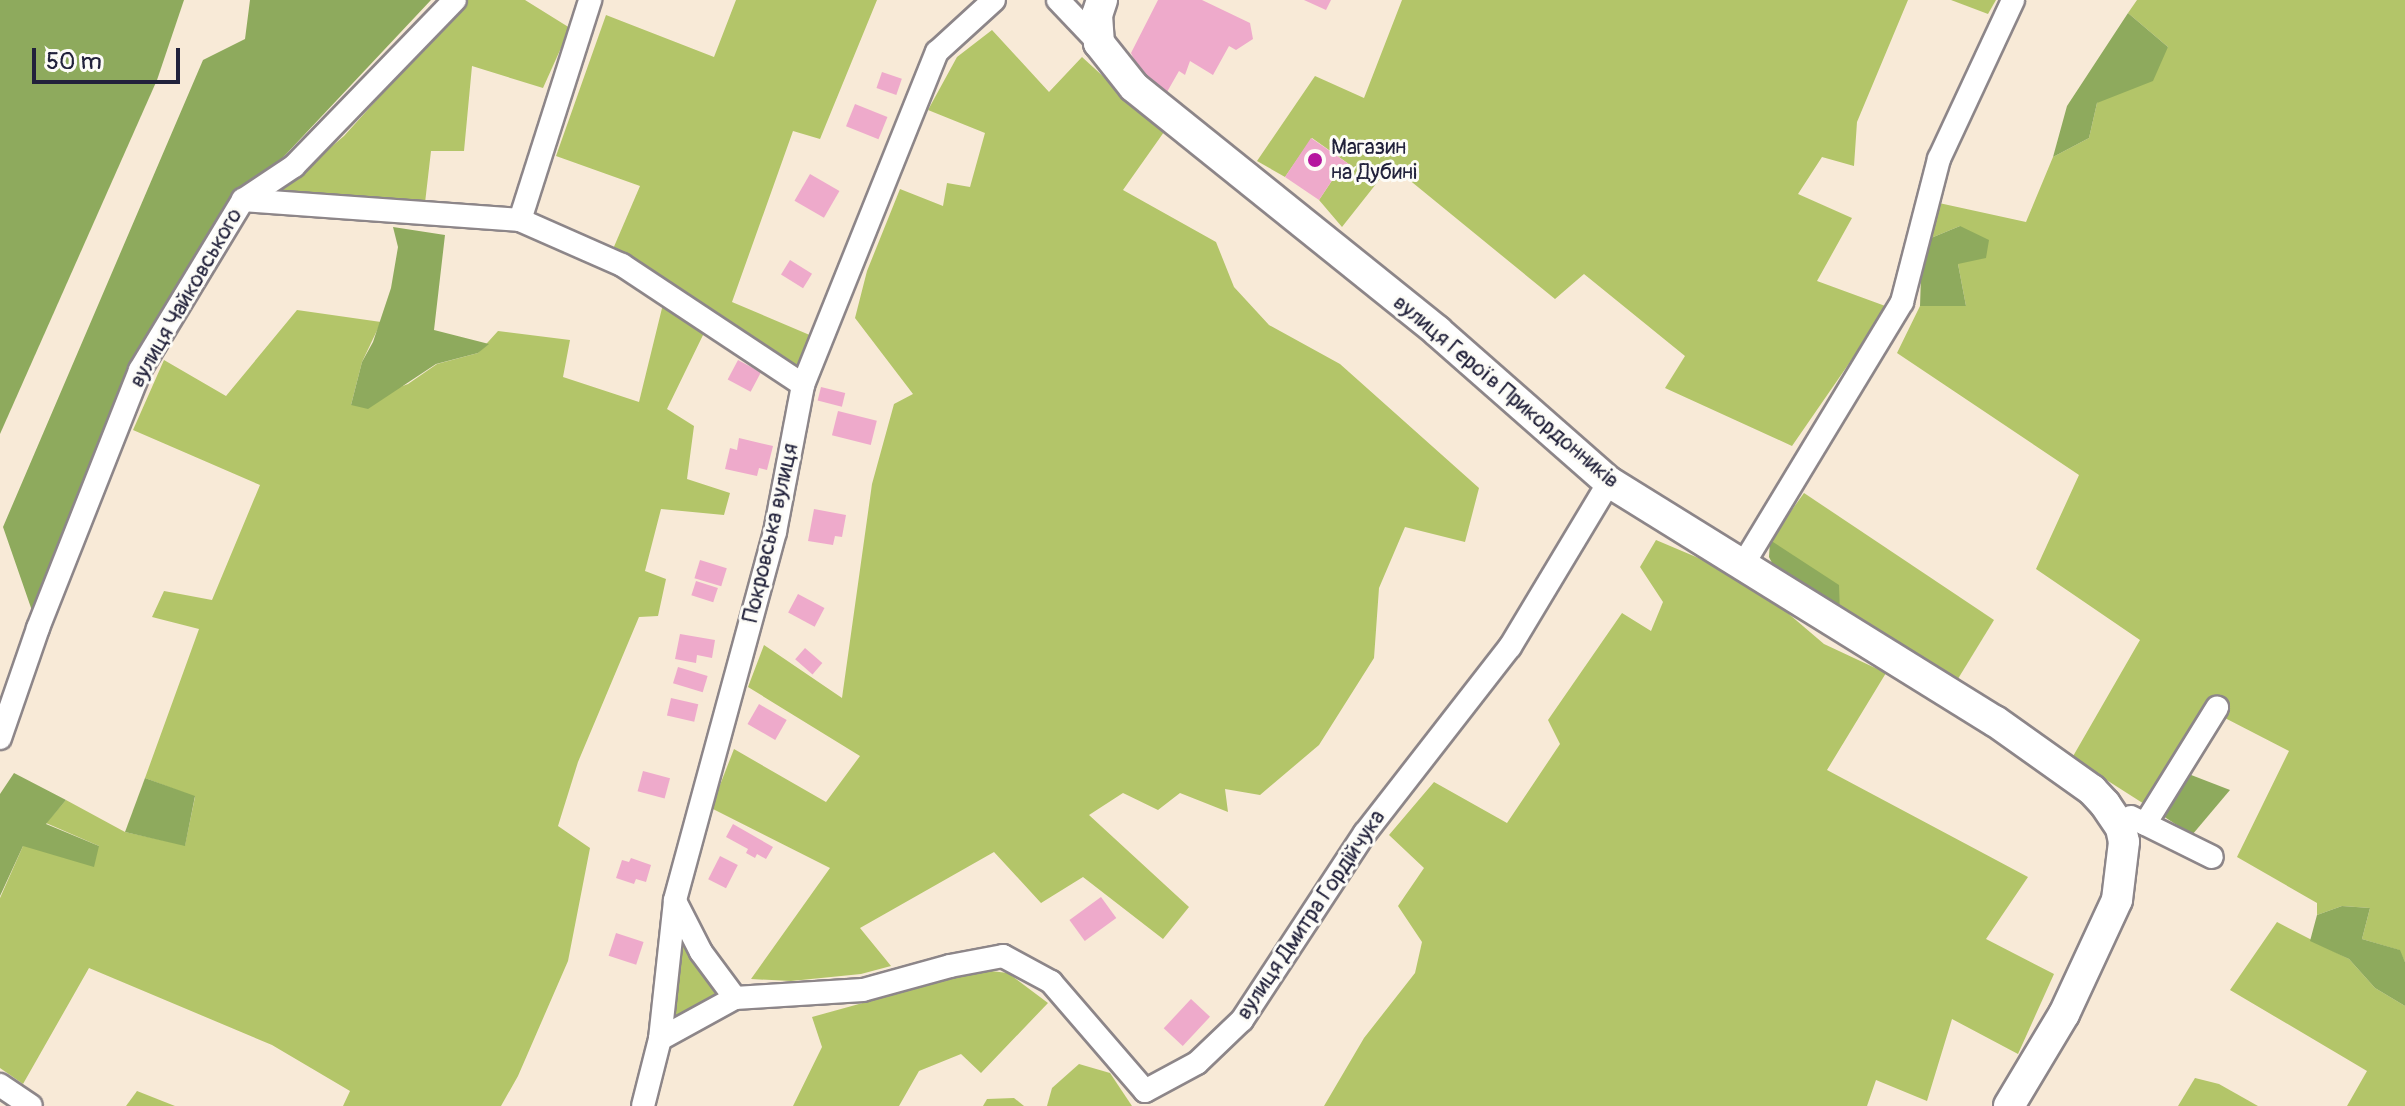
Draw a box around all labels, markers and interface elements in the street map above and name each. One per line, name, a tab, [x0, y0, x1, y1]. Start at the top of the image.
scale bar	[36, 32, 184, 82]
text: 50 m	[46, 47, 102, 76]
place label: Магазин на Дубині	[1331, 134, 1417, 186]
marker: Магазин на Дубині	[1306, 151, 1324, 169]
street label: вулиця Чайковського	[124, 204, 248, 392]
street label: вулиця Героїв Прикордонників	[1388, 290, 1624, 494]
street label: Покровська вулиця	[738, 441, 804, 625]
street label: вулиця Дмитра Гордійчука	[1231, 805, 1391, 1025]

